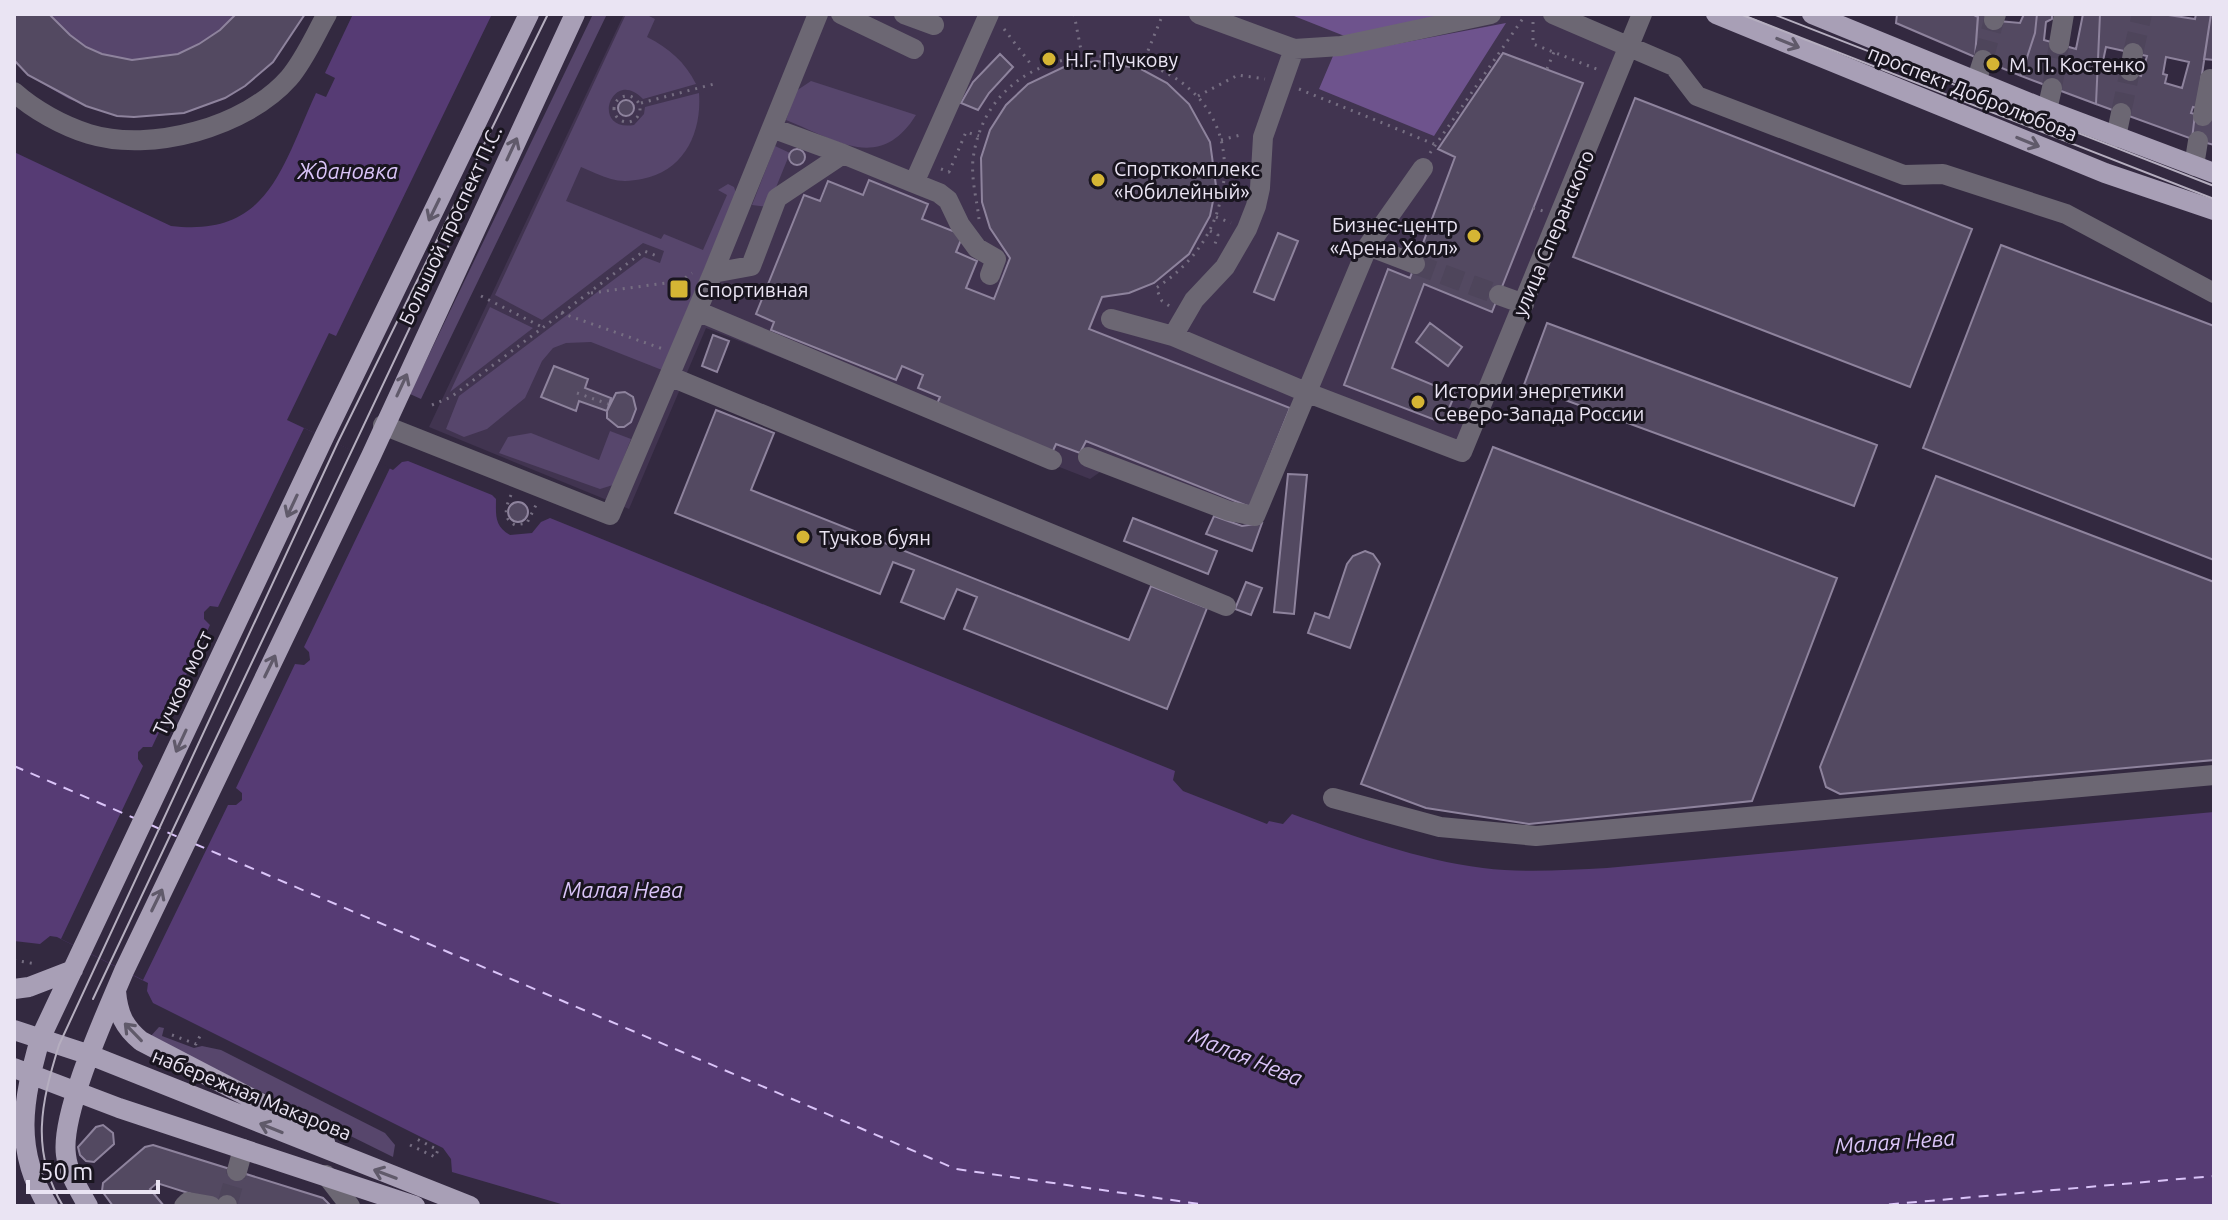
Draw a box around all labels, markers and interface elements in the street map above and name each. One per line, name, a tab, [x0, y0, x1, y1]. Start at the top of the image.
one-way arrow	[1775, 37, 1800, 52]
street label: проспект Добролюбова	[1865, 40, 2081, 146]
place label: Н.Г. Пучкову	[1065, 48, 1179, 71]
marker: Н.Г. Пучкову	[1040, 50, 1058, 68]
place label: М. П. Костенко	[2009, 53, 2146, 76]
marker: М. П. Костенко	[1984, 55, 2002, 73]
street label: Большой проспект П.С.	[394, 122, 506, 328]
one-way arrow	[2015, 136, 2040, 150]
one-way arrow	[505, 138, 520, 162]
street label: улица Сперанского	[1508, 146, 1598, 320]
place label: Спорткомплекс «Юбилейный»	[1114, 157, 1260, 203]
water label: Ждановка	[296, 158, 398, 183]
marker: Спорткомплекс «Юбилейный»	[1089, 171, 1107, 189]
one-way arrow	[426, 198, 441, 222]
place label: Бизнес-центр «Арена Холл»	[1330, 213, 1458, 259]
marker: Бизнес-центр «Арена Холл»	[1465, 227, 1483, 245]
marker: Спортивная	[668, 278, 690, 300]
place label: Спортивная	[697, 278, 809, 301]
one-way arrow	[395, 373, 410, 397]
place label: Истории энергетики Северо-Запада России	[1434, 379, 1644, 425]
marker: Истории энергетики Северо-Запада России	[1409, 393, 1427, 411]
one-way arrow	[284, 493, 299, 517]
place label: Тучков буян	[819, 526, 931, 549]
marker: Тучков буян	[794, 528, 812, 546]
street label: Тучков мост	[148, 627, 216, 739]
one-way arrow	[263, 654, 278, 678]
one-way arrow	[173, 729, 188, 753]
water label: Малая Нева	[563, 877, 683, 902]
one-way arrow	[150, 889, 166, 913]
one-way arrow	[124, 1022, 143, 1042]
water label: Малая Нева	[1186, 1022, 1307, 1090]
street label: набережная Макарова	[149, 1044, 355, 1144]
one-way arrow	[259, 1120, 284, 1134]
water label: Малая Нева	[1834, 1124, 1956, 1158]
scale bar	[28, 1144, 158, 1194]
text: 50 m	[40, 1158, 93, 1185]
one-way arrow	[373, 1165, 398, 1180]

